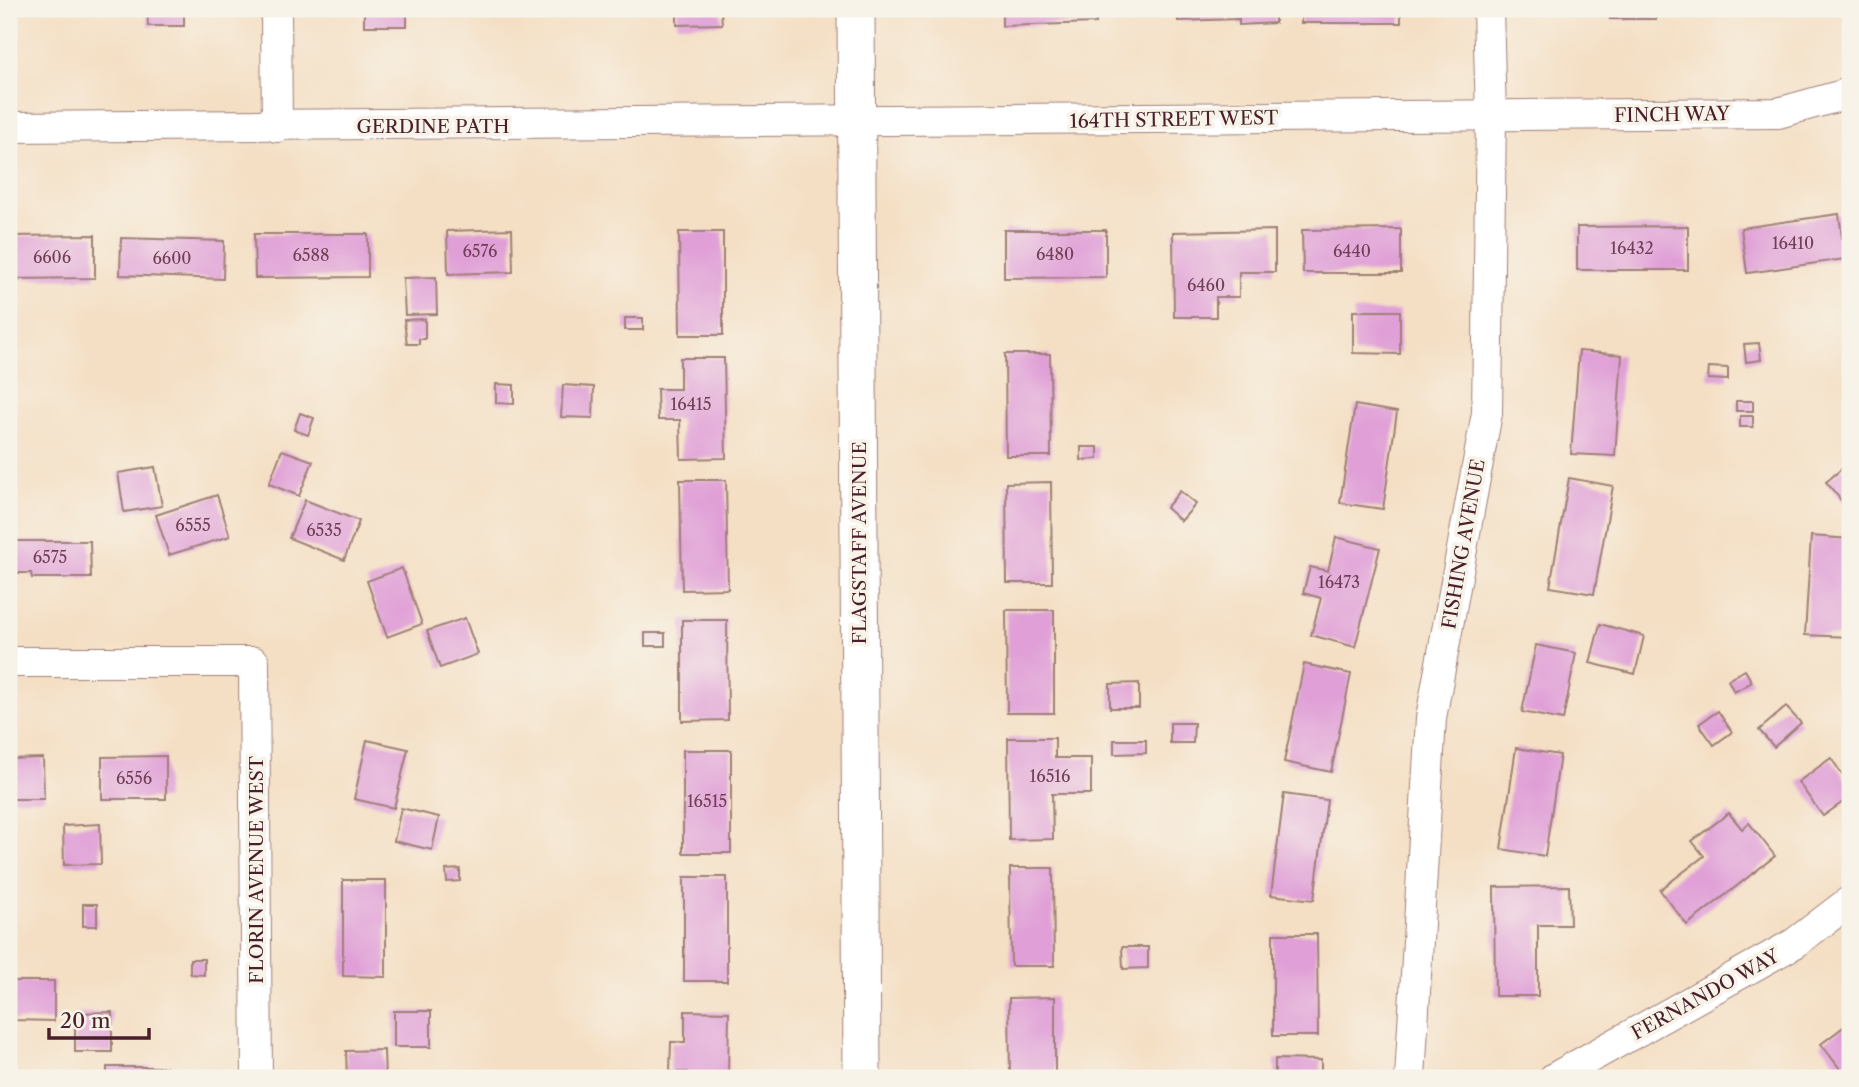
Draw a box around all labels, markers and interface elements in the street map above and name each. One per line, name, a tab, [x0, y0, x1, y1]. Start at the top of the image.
street label: FINCH WAY	[1614, 102, 1731, 127]
street label: 164TH STREET WEST	[1069, 106, 1279, 133]
street label: GERDINE PATH	[356, 115, 510, 138]
house number: 16410	[1772, 233, 1814, 253]
house number: 16432	[1610, 238, 1654, 258]
house number: 6576	[463, 241, 497, 261]
house number: 6440	[1333, 241, 1371, 261]
house number: 6480	[1036, 244, 1074, 264]
house number: 6588	[292, 245, 330, 265]
house number: 6606	[33, 247, 71, 267]
house number: 6600	[152, 248, 192, 268]
house number: 6460	[1187, 275, 1225, 295]
house number: 16415	[671, 394, 711, 414]
street label: FLAGSTAFF AVENUE	[848, 442, 871, 644]
street label: FISHING AVENUE	[1437, 457, 1490, 631]
house number: 6555	[175, 515, 211, 535]
house number: 6535	[306, 520, 342, 540]
house number: 6575	[33, 547, 67, 567]
house number: 16473	[1318, 572, 1360, 592]
street label: FLORIN AVENUE WEST	[245, 755, 268, 984]
house number: 16516	[1030, 766, 1070, 786]
house number: 6556	[116, 768, 152, 788]
house number: 16515	[687, 791, 727, 811]
street label: FERNANDO WAY	[1627, 944, 1784, 1045]
scale bar	[49, 996, 149, 1040]
text: 20 m	[60, 1008, 111, 1033]

